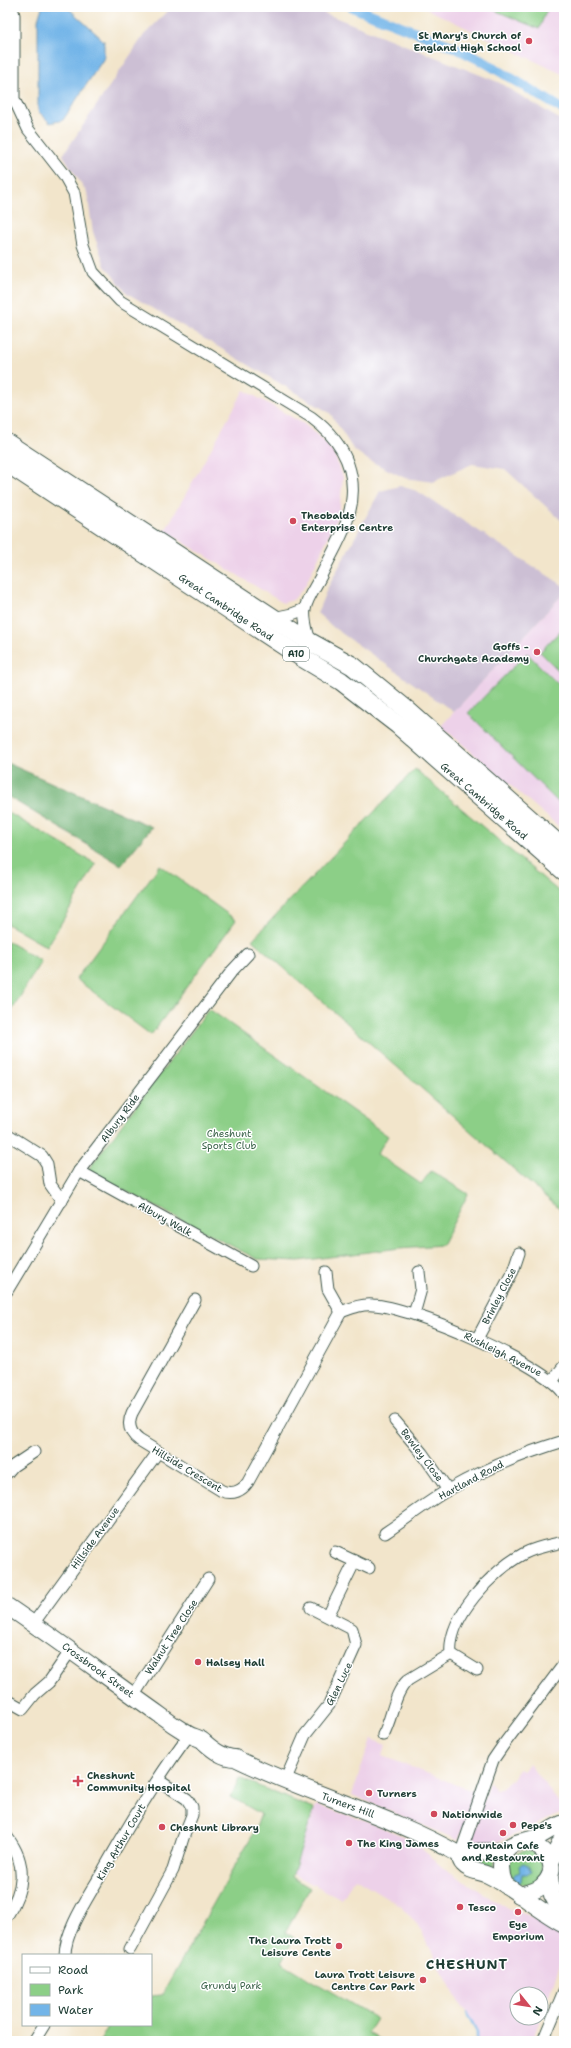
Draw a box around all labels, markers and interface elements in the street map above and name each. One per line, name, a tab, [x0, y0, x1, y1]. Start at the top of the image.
place label: St Mary's Church of England High School	[413, 29, 522, 54]
marker: St Mary's Church of England High School	[524, 36, 534, 46]
place label: Theobalds Enterprise Centre	[301, 509, 393, 534]
marker: Theobalds Enterprise Centre	[288, 516, 298, 526]
street label: Great Cambridge Road	[176, 570, 276, 644]
place label: Goffs - Churchgate Academy	[418, 640, 529, 665]
road number: A10	[283, 647, 309, 661]
marker: Goffs - Churchgate Academy	[532, 647, 542, 657]
street label: Great Cambridge Road	[438, 760, 531, 843]
street label: Albury Ride	[98, 1091, 143, 1145]
park label: Cheshunt Sports Club	[202, 1127, 256, 1152]
street label: Albury Walk	[136, 1199, 194, 1239]
street label: Brinley Close	[479, 1265, 519, 1327]
street label: Rushleigh Avenue	[462, 1329, 544, 1379]
street label: Bewley Close	[398, 1426, 446, 1484]
street label: Hillside Crescent	[149, 1443, 225, 1495]
street label: Hartland Road	[436, 1457, 506, 1503]
street label: Hillside Avenue	[68, 1504, 122, 1572]
street label: Walnut Tree Close	[142, 1597, 200, 1677]
street label: Crossbrook Street	[59, 1639, 137, 1701]
place label: Halsey Hall	[206, 1656, 265, 1669]
marker: Halsey Hall	[193, 1657, 203, 1667]
street label: Glen Luce	[323, 1660, 355, 1708]
place label: Cheshunt Community Hospital	[87, 1769, 191, 1794]
marker: Cheshunt Community Hospital	[72, 1775, 84, 1787]
place label: Turners	[377, 1787, 417, 1800]
marker: Turners	[364, 1788, 374, 1798]
street label: Turners Hill	[320, 1789, 376, 1821]
street label: King Arthur Court	[94, 1801, 148, 1883]
place label: Nationwide	[442, 1808, 502, 1821]
marker: Nationwide	[429, 1809, 439, 1819]
place label: Pepe's	[521, 1819, 552, 1832]
marker: Pepe's	[508, 1820, 518, 1830]
place label: Cheshunt Library	[170, 1821, 259, 1834]
marker: Cheshunt Library	[157, 1822, 167, 1832]
marker: Fountain Cafe and Restaurant	[498, 1828, 508, 1838]
place label: The King James	[357, 1837, 439, 1850]
marker: The King James	[344, 1838, 354, 1848]
place label: Fountain Cafe and Restaurant	[461, 1839, 545, 1864]
place label: Tesco	[468, 1901, 497, 1914]
marker: Tesco	[455, 1902, 465, 1912]
marker: Eye Emporium	[513, 1907, 523, 1917]
place label: Eye Emporium	[492, 1918, 544, 1943]
place label: The Laura Trott Leisure Cente	[249, 1934, 331, 1959]
marker: The Laura Trott Leisure Cente	[334, 1941, 344, 1951]
legend	[22, 1954, 152, 2026]
district label: CHESHUNT	[426, 1955, 508, 1973]
text: Road	[58, 1962, 89, 1978]
place label: Laura Trott Leisure Centre Car Park	[315, 1968, 415, 1993]
marker: Laura Trott Leisure Centre Car Park	[418, 1975, 428, 1985]
park label: Grundy Park	[201, 1979, 262, 1992]
text: Park	[58, 1982, 84, 1998]
north arrow	[509, 1986, 549, 2026]
text: Water	[58, 2002, 94, 2018]
text: N	[528, 2003, 546, 2019]

